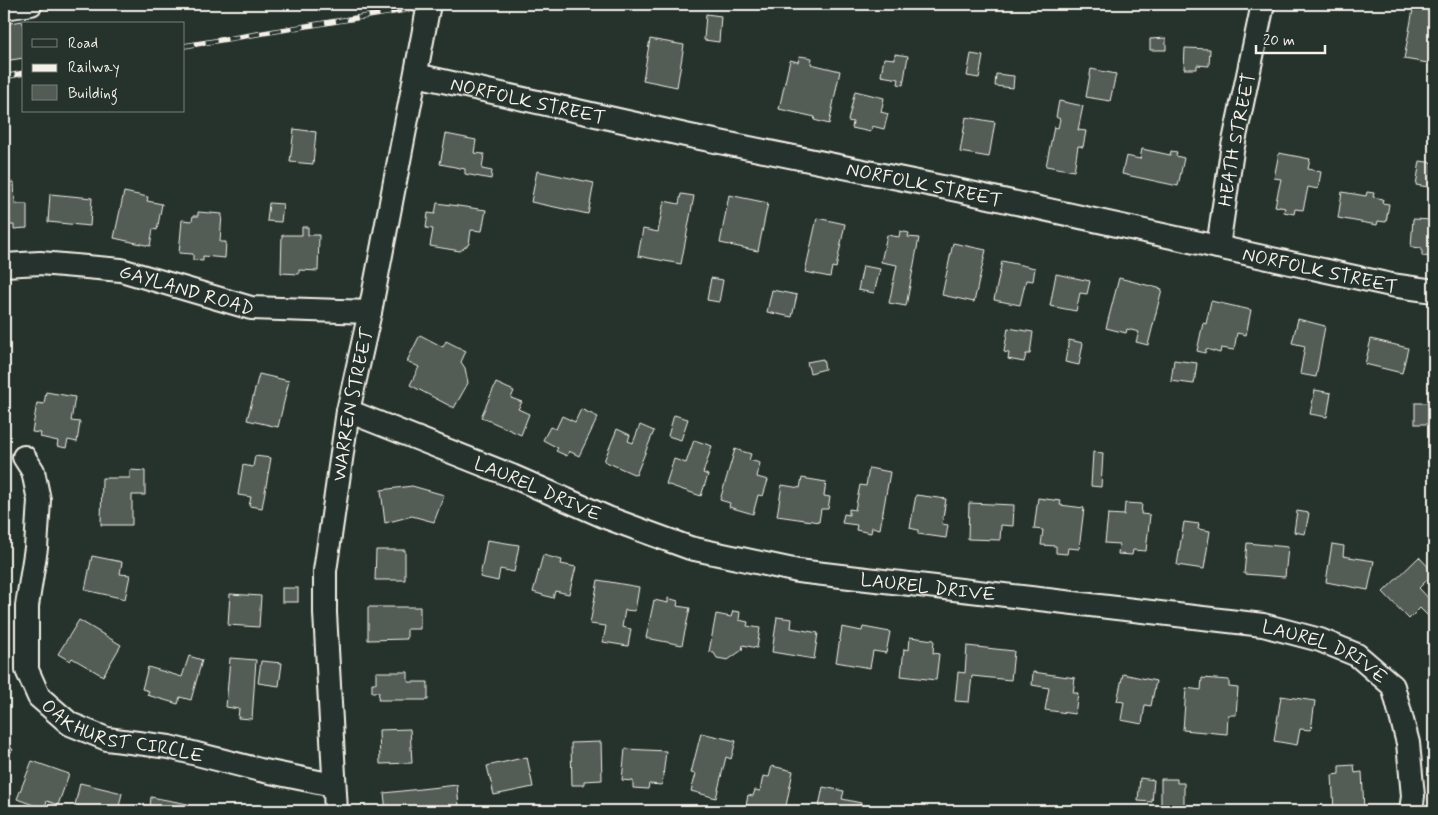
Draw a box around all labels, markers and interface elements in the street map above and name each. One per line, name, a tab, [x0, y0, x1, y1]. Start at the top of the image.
legend	[22, 22, 185, 112]
scale bar	[1256, 22, 1324, 54]
text: 20 m	[1263, 31, 1295, 51]
text: Road	[68, 34, 98, 54]
text: Railway	[68, 58, 120, 78]
street label: HEATH STREET	[1213, 71, 1262, 208]
street label: NORFOLK STREET	[448, 72, 608, 131]
text: Building	[68, 84, 118, 105]
street label: NORFOLK STREET	[844, 157, 1004, 214]
street label: NORFOLK STREET	[1240, 242, 1399, 300]
street label: GAYLAND ROAD	[116, 259, 257, 322]
street label: WARREN STREET	[327, 325, 380, 483]
street label: LAUREL DRIVE	[470, 451, 605, 528]
street label: LAUREL DRIVE	[859, 567, 997, 608]
street label: LAUREL DRIVE	[1259, 614, 1392, 690]
street label: OAKHURST CIRCLE	[36, 694, 206, 769]

